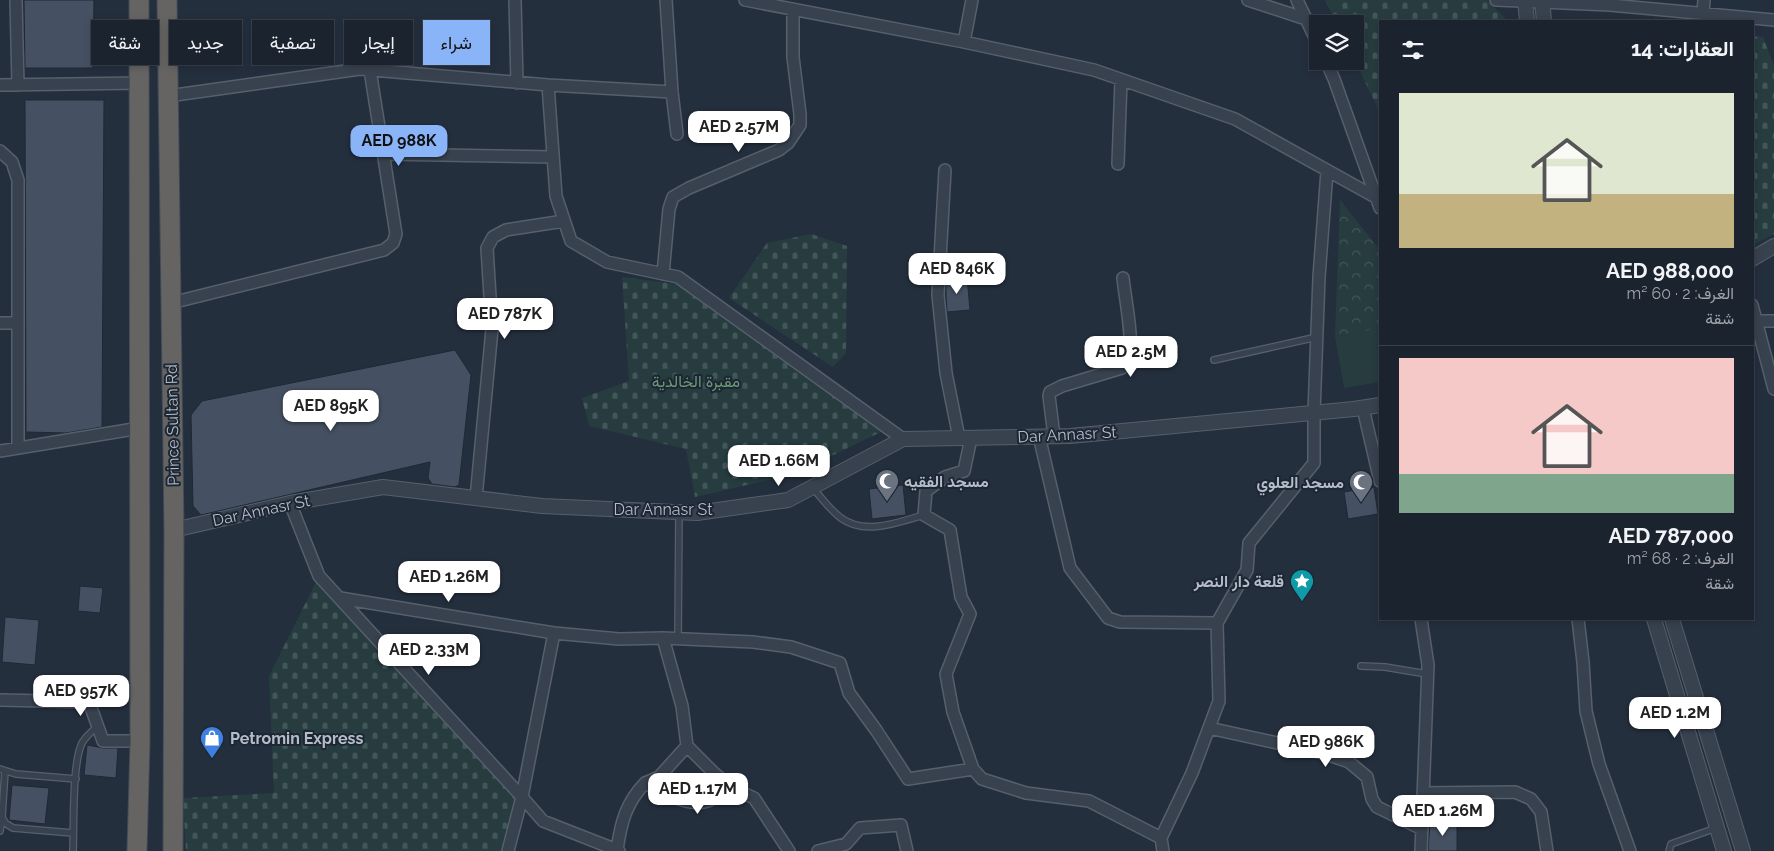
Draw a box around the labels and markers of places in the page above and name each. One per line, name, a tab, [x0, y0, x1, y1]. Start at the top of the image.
pin: AED 2.57M	[682, 110, 796, 153]
pin: AED 988K	[347, 124, 451, 167]
pin: AED 846K	[905, 252, 1009, 295]
pin: AED 787K	[453, 298, 557, 340]
pin: AED 2.5M	[1079, 336, 1183, 378]
pin: AED 895K	[279, 390, 383, 432]
pin: AED 1.66M	[722, 444, 836, 487]
mosque icon: مسجد الفقيه	[874, 468, 900, 502]
mosque icon: مسجد العلوي	[1348, 469, 1374, 503]
place label: مسجد الفقيه	[904, 472, 989, 491]
place label: مسجد العلوي	[1256, 473, 1344, 496]
pin: AED 1.26M	[392, 560, 506, 603]
place icon: قلعة دار النصر	[1289, 568, 1315, 602]
place label: قلعة دار النصر	[1193, 572, 1284, 592]
pin: AED 2.33M	[372, 634, 486, 676]
pin: AED 957K	[29, 674, 133, 717]
pin: AED 1.2M	[1623, 696, 1727, 739]
shop icon: Petromin Express	[199, 725, 225, 759]
pin: AED 986K	[1274, 726, 1378, 768]
place label: Petromin Express	[230, 729, 364, 748]
pin: AED 1.17M	[641, 772, 755, 815]
pin: AED 1.26M	[1386, 794, 1500, 837]

